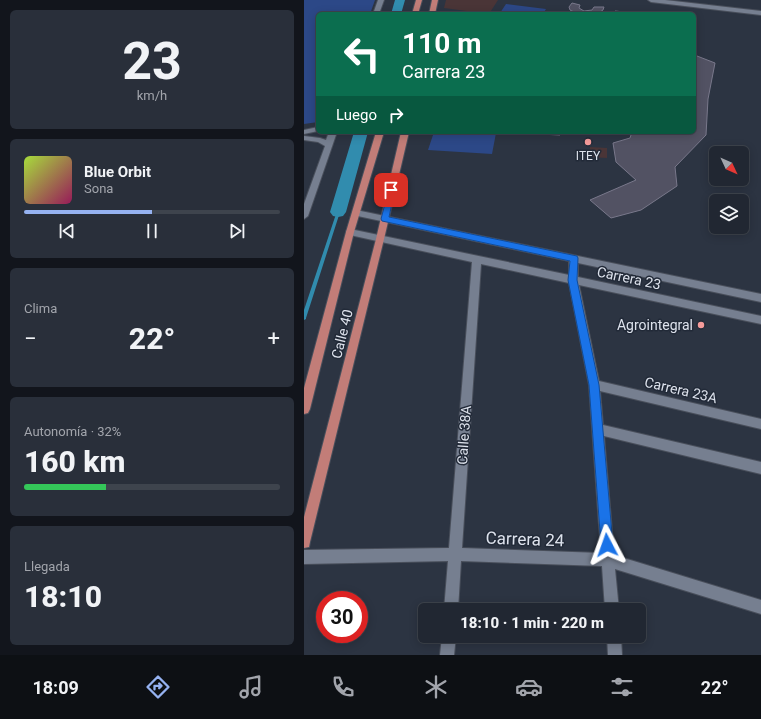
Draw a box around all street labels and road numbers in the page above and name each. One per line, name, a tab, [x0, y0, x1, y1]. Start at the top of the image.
street label: Carrera 23	[596, 263, 662, 293]
street label: Calle 40	[328, 308, 356, 360]
street label: Carrera 23A	[643, 374, 719, 406]
street label: Calle 38A	[454, 405, 474, 465]
street label: Carrera 24	[485, 528, 565, 550]

